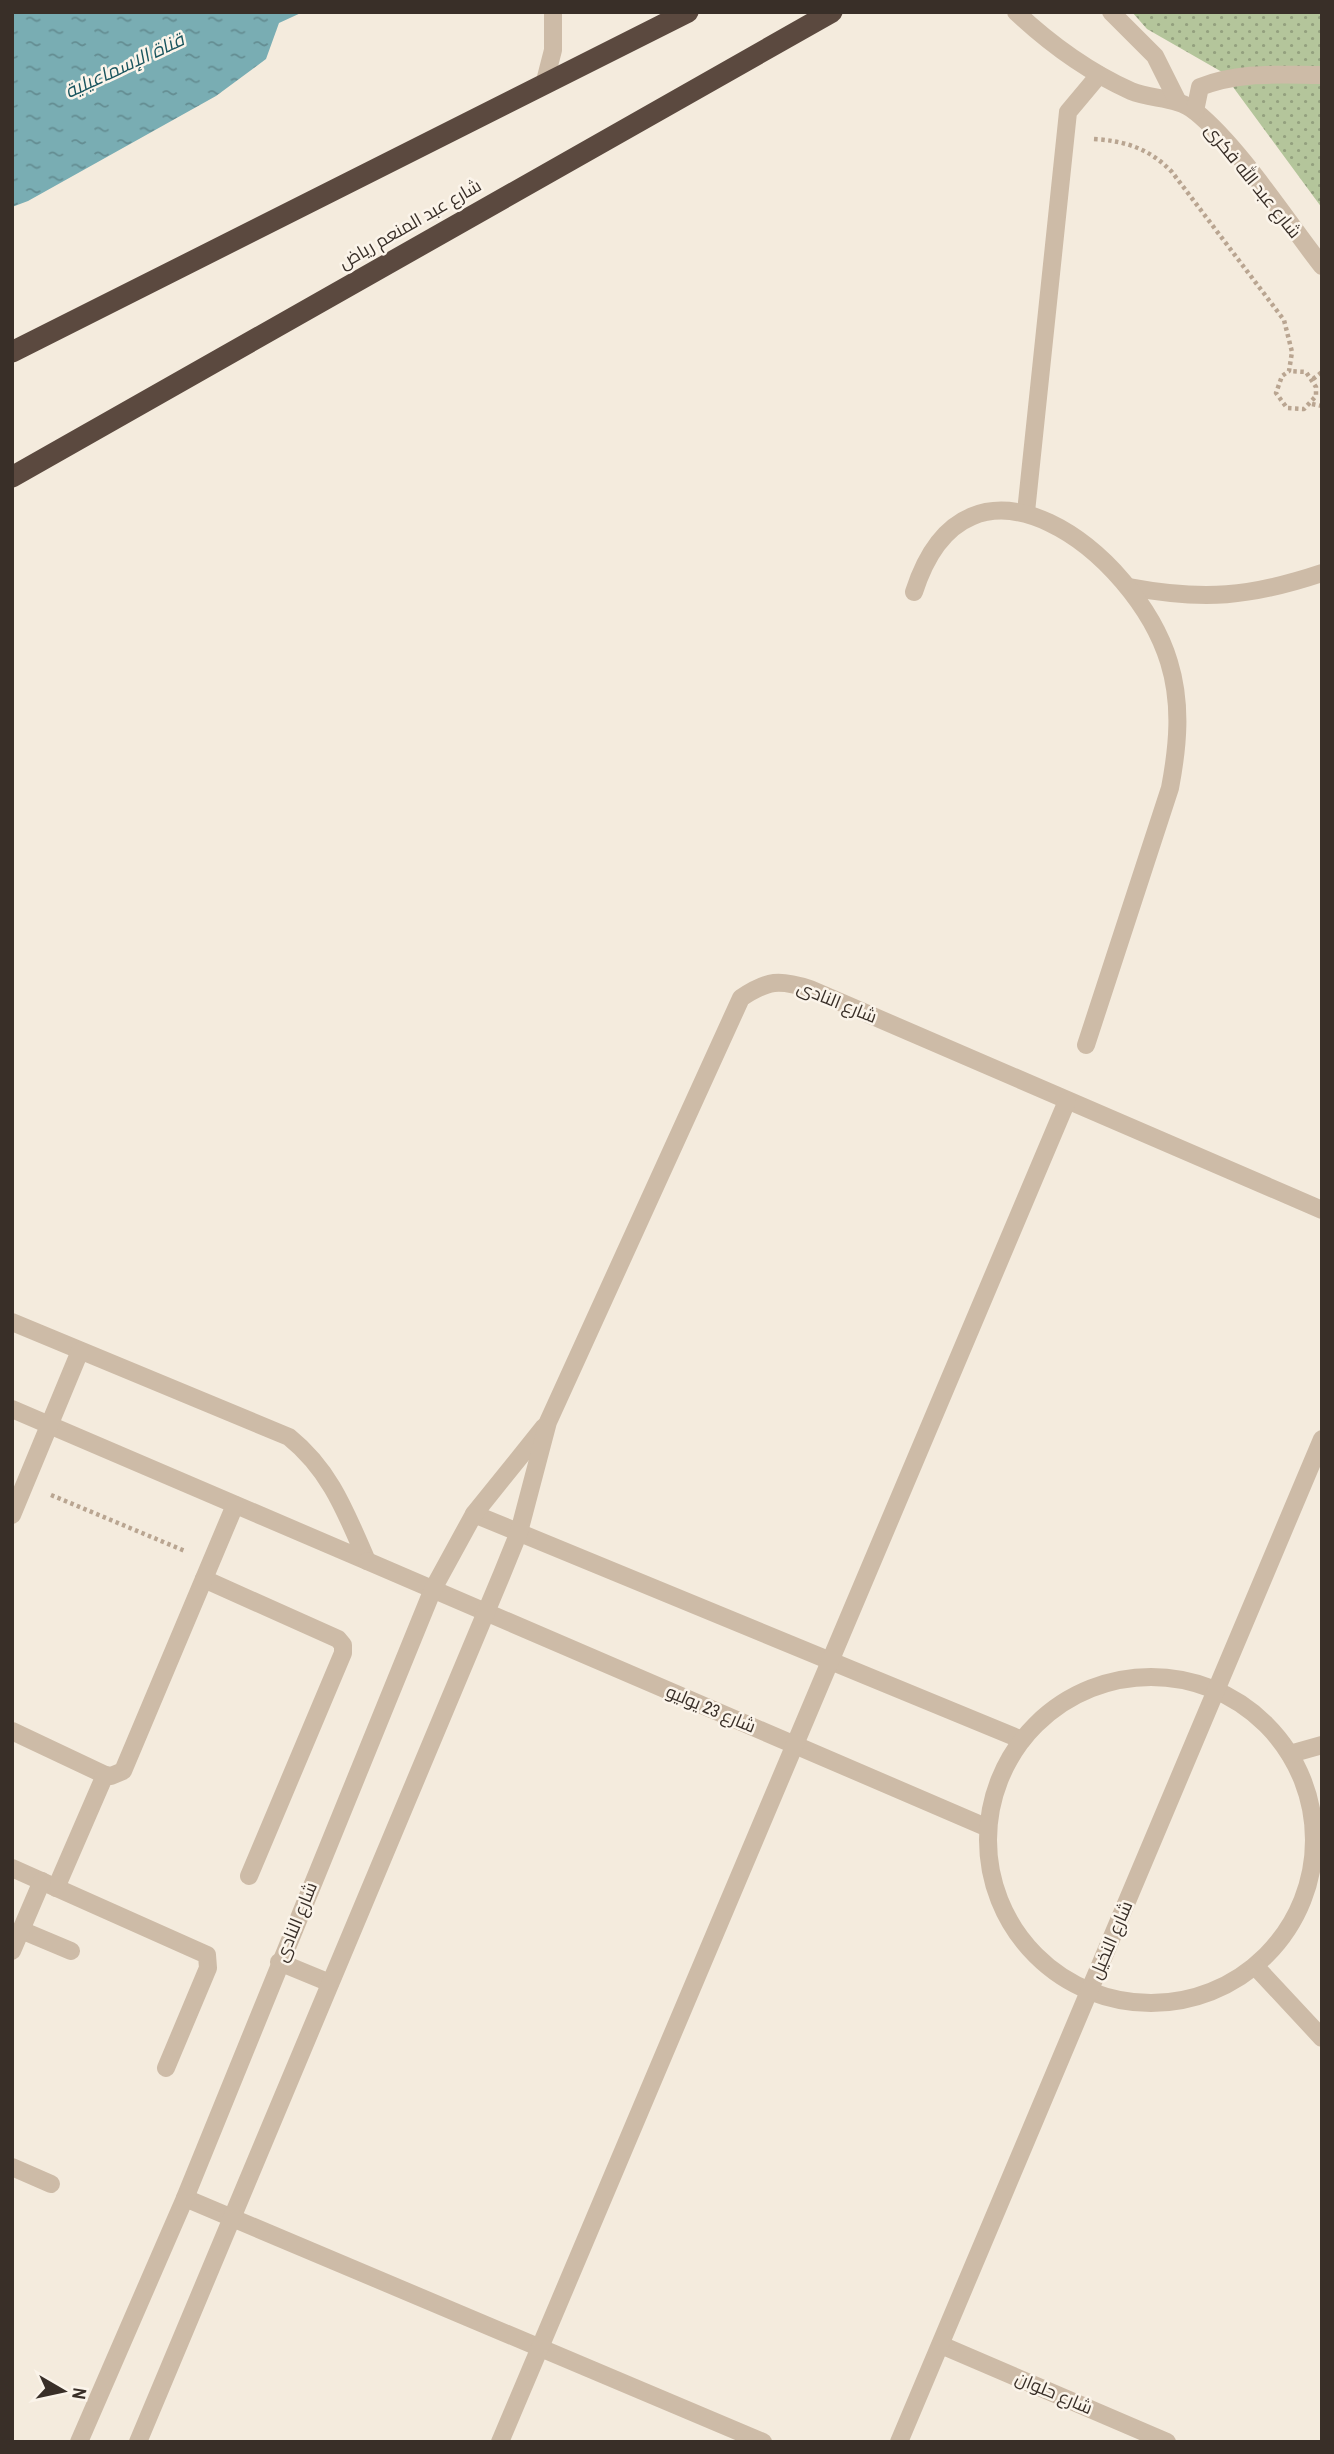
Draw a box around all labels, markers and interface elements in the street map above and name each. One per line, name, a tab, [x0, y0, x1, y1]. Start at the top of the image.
water label: قناة الإسماعيلية	[60, 25, 189, 104]
street label: شارع عبد الله فكرى	[1199, 118, 1307, 243]
street label: شارع عبد المنعم رياض	[334, 172, 486, 275]
street label: شارع النادى	[793, 974, 881, 1029]
street label: شارع 23 يوليو	[662, 1678, 760, 1739]
street label: شارع النادى	[268, 1878, 323, 1966]
street label: شارع النخيل	[1083, 1897, 1138, 1983]
north arrow	[28, 2356, 98, 2426]
street label: شارع حلوان	[1012, 2365, 1097, 2420]
text: N	[66, 2386, 94, 2401]

